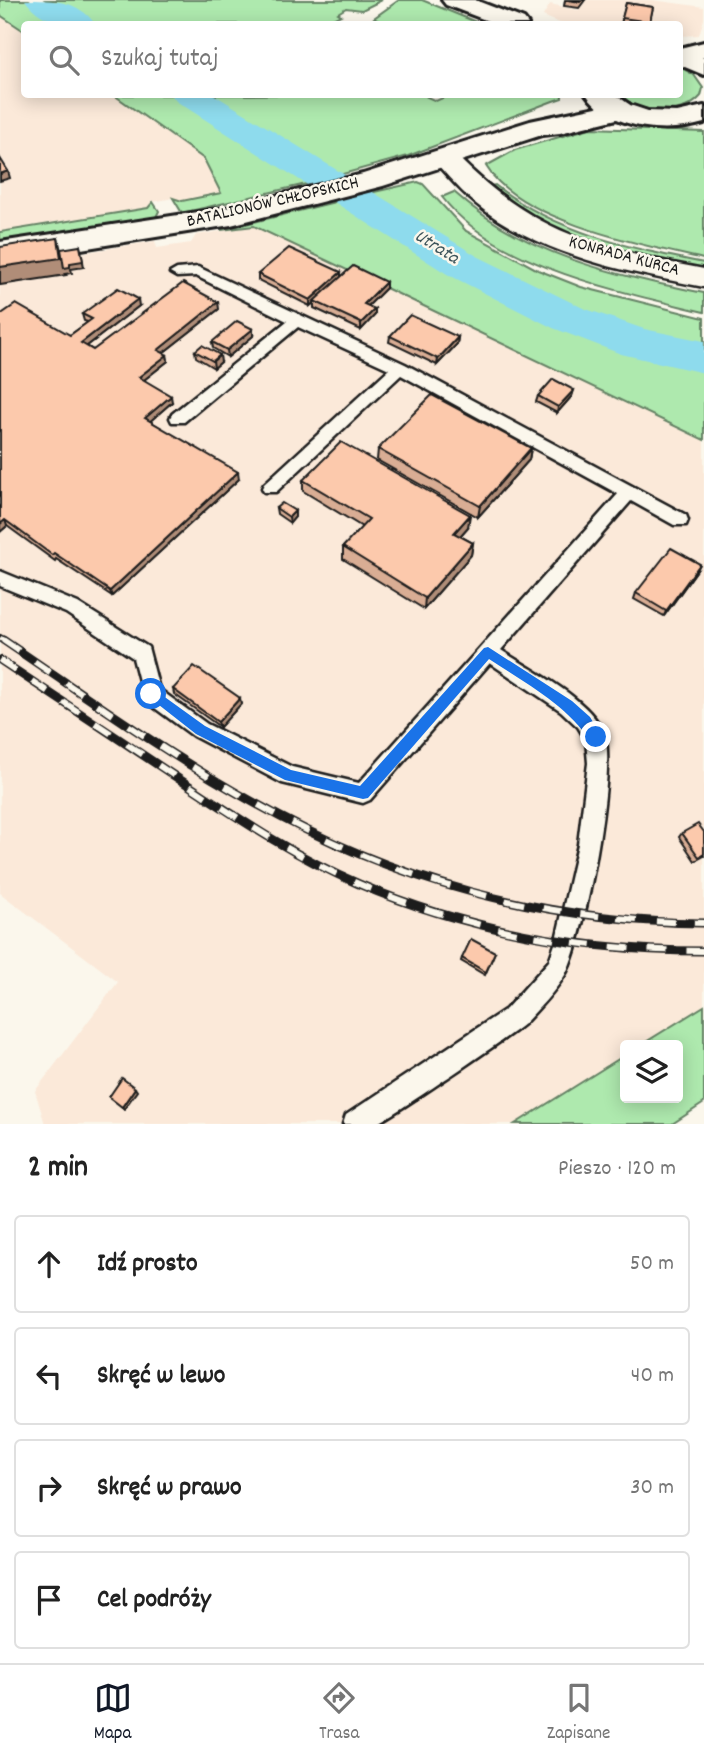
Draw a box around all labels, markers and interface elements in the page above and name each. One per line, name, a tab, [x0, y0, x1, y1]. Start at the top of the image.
search box	[21, 21, 683, 98]
icon: search	[45, 41, 83, 79]
text: Szukaj tutaj	[101, 41, 219, 78]
street label: BATALIONÓW CHŁOPSKICH	[184, 171, 362, 235]
water label: Utrata	[408, 224, 464, 273]
street label: KONRADA KURCA	[566, 230, 682, 284]
route start	[135, 678, 166, 709]
route end	[580, 721, 611, 752]
map controls	[620, 1040, 683, 1103]
button: layers	[620, 1040, 683, 1103]
text: 2 min	[28, 1148, 88, 1191]
text: Pieszo · 120 m	[558, 1153, 676, 1186]
icon: ahead	[30, 1245, 68, 1283]
text: Idź prosto	[97, 1246, 198, 1283]
text: 50 m	[630, 1248, 674, 1281]
icon: left	[30, 1357, 68, 1395]
text: Skręć w lewo	[97, 1358, 225, 1395]
text: 40 m	[631, 1360, 674, 1393]
icon: right	[30, 1469, 68, 1507]
text: Skręć w prawo	[97, 1470, 241, 1507]
text: 30 m	[630, 1472, 674, 1505]
icon: arrive	[30, 1581, 68, 1619]
text: Cel podróży	[97, 1582, 211, 1619]
tab: Mapa	[94, 1679, 132, 1748]
tab: Trasa	[319, 1679, 359, 1748]
tab: Zapisane	[547, 1679, 610, 1748]

